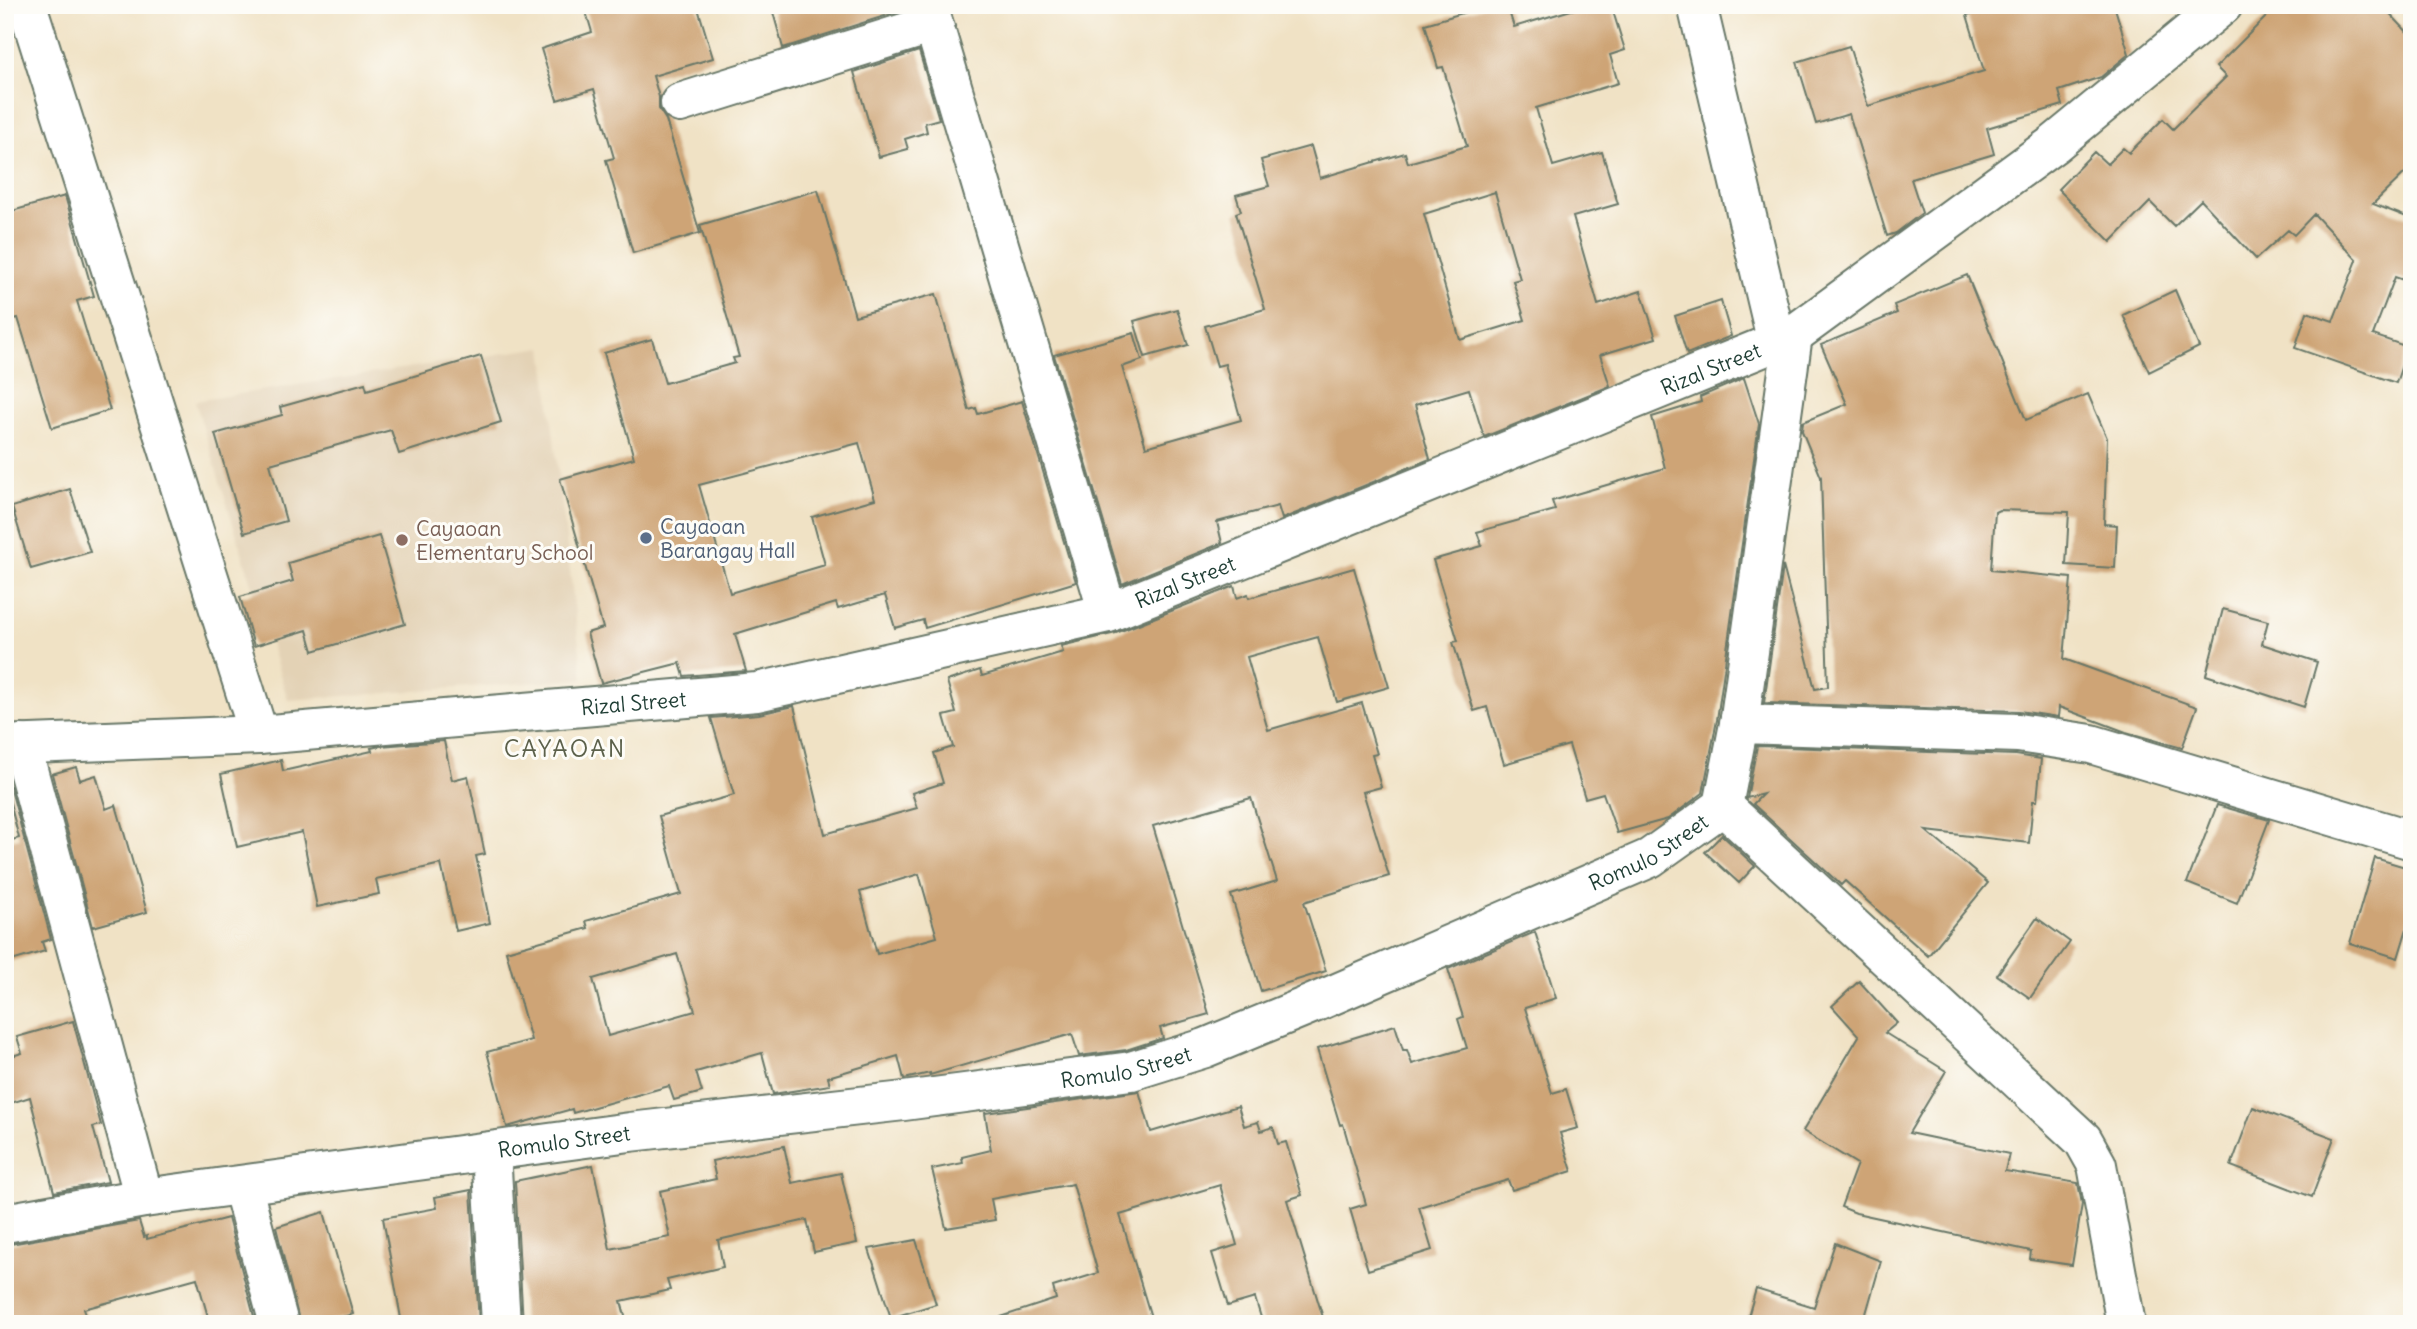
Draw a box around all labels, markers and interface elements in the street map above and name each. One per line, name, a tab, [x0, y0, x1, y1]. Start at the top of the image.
street label: Rizal Street	[1656, 336, 1765, 401]
place label: Cayaoan Barangay Hall	[660, 513, 795, 564]
place label: Cayaoan Elementary School	[416, 515, 593, 566]
marker: Cayaoan Barangay Hall	[638, 530, 654, 546]
marker: Cayaoan Elementary School	[394, 532, 410, 548]
street label: Rizal Street	[1131, 549, 1239, 614]
street label: Rizal Street	[580, 685, 687, 721]
district label: CAYAOAN	[504, 733, 626, 763]
street label: Romulo Street	[1585, 808, 1713, 896]
street label: Romulo Street	[1059, 1040, 1194, 1094]
street label: Romulo Street	[496, 1119, 632, 1163]

